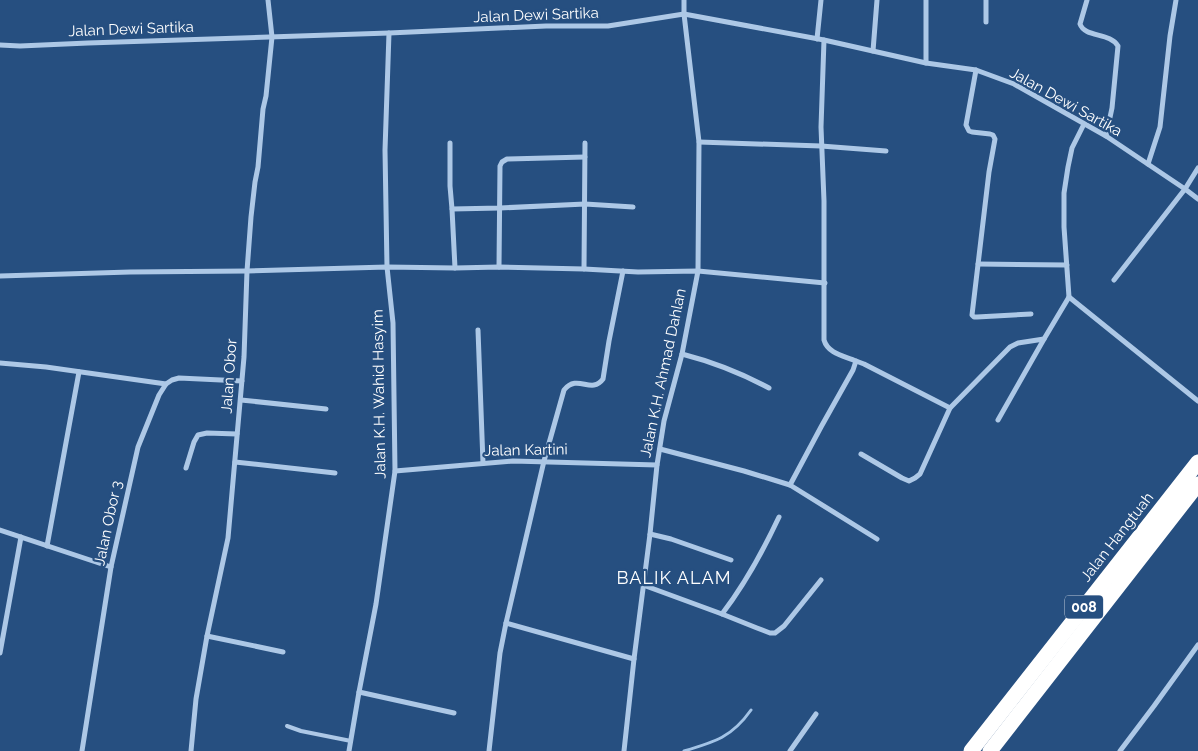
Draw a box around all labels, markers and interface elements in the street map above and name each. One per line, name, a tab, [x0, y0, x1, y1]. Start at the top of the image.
street label: Jalan Dewi Sartika	[473, 4, 599, 26]
street label: Jalan Dewi Sartika	[68, 18, 194, 40]
street label: Jalan Dewi Sartika	[1007, 64, 1125, 140]
street label: Jalan K.H. Ahmad Dahlan	[636, 287, 690, 459]
street label: Jalan K.H. Wahid Hasyim	[369, 309, 389, 479]
street label: Jalan Obor	[217, 337, 241, 414]
street label: Jalan Kartini	[484, 440, 568, 460]
street label: Jalan Obor 3	[90, 479, 126, 567]
street label: Jalan Hangtuah	[1077, 489, 1157, 585]
district label: BALIK ALAM	[617, 567, 731, 588]
road number: 008	[1065, 596, 1103, 618]

